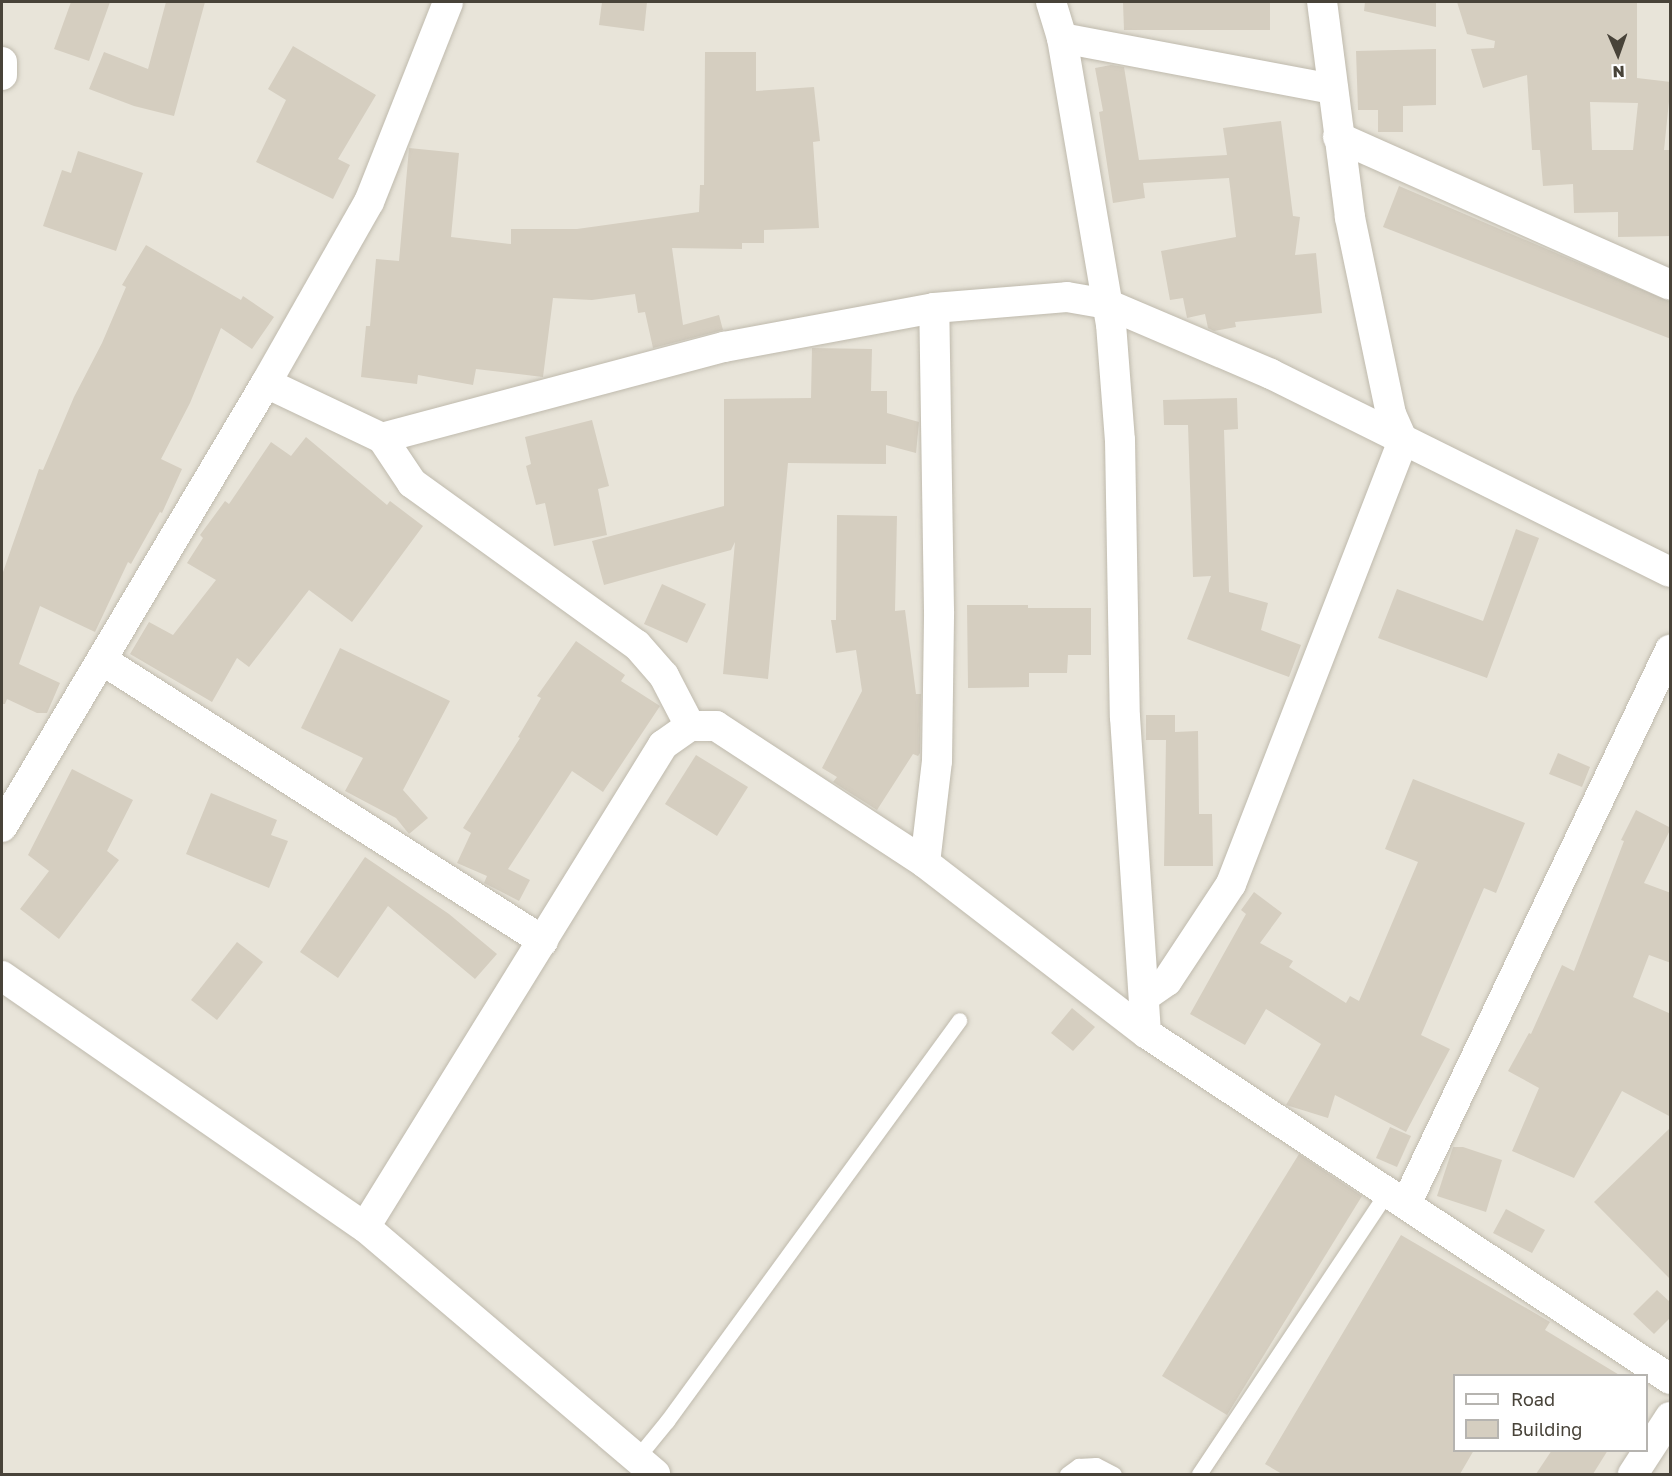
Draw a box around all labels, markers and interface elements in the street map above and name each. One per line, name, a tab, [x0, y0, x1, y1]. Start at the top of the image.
north arrow	[1588, 24, 1648, 84]
text: N	[1612, 62, 1625, 82]
legend	[1453, 1374, 1648, 1452]
text: Road	[1511, 1388, 1555, 1410]
text: Building	[1511, 1418, 1582, 1440]

